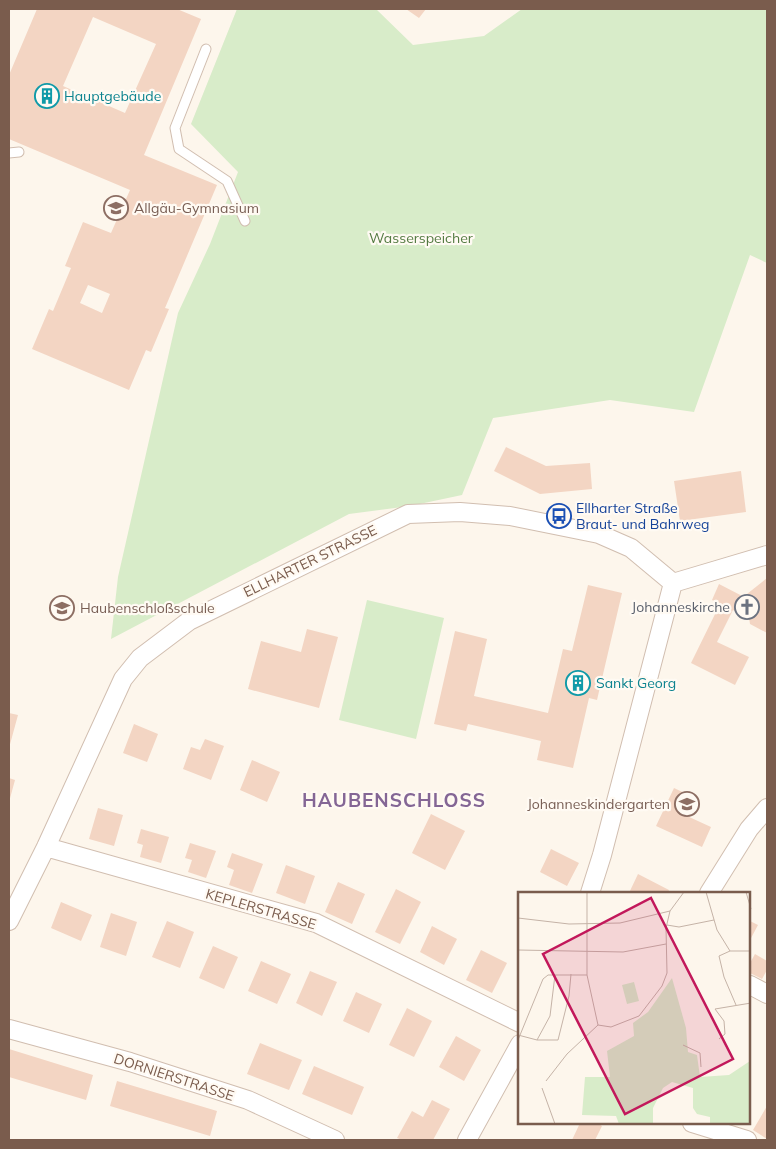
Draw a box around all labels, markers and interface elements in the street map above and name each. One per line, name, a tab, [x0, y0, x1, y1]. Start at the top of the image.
building icon: Hauptgebäude	[34, 83, 60, 109]
place label: Hauptgebäude	[64, 87, 161, 105]
school or university icon: Allgäu-Gymnasium	[103, 195, 129, 221]
place label: Allgäu-Gymnasium	[134, 199, 259, 217]
park label: Wasserspeicher	[369, 229, 474, 247]
place label: Ellharter Straße Braut- und Bahrweg	[576, 499, 710, 533]
bus stop icon: Ellharter Straße Braut- und Bahrweg	[546, 503, 572, 529]
street label: ELLHARTER STRASSE	[240, 521, 380, 601]
church icon: Johanneskirche	[734, 594, 760, 620]
school or university icon: Haubenschloßschule	[49, 595, 75, 621]
place label: Johanneskirche	[632, 598, 730, 616]
place label: Haubenschloßschule	[80, 599, 215, 617]
building icon: Sankt Georg	[565, 670, 591, 696]
place label: Sankt Georg	[596, 674, 676, 692]
district label: HAUBENSCHLOSS	[302, 788, 486, 812]
school or university icon: Johanneskindergarten	[674, 791, 700, 817]
place label: Johanneskindergarten	[527, 795, 670, 813]
street label: KEPLERSTRASSE	[204, 885, 318, 933]
inset map	[518, 892, 751, 1124]
street label: DORNIERSTRASSE	[112, 1049, 236, 1105]

